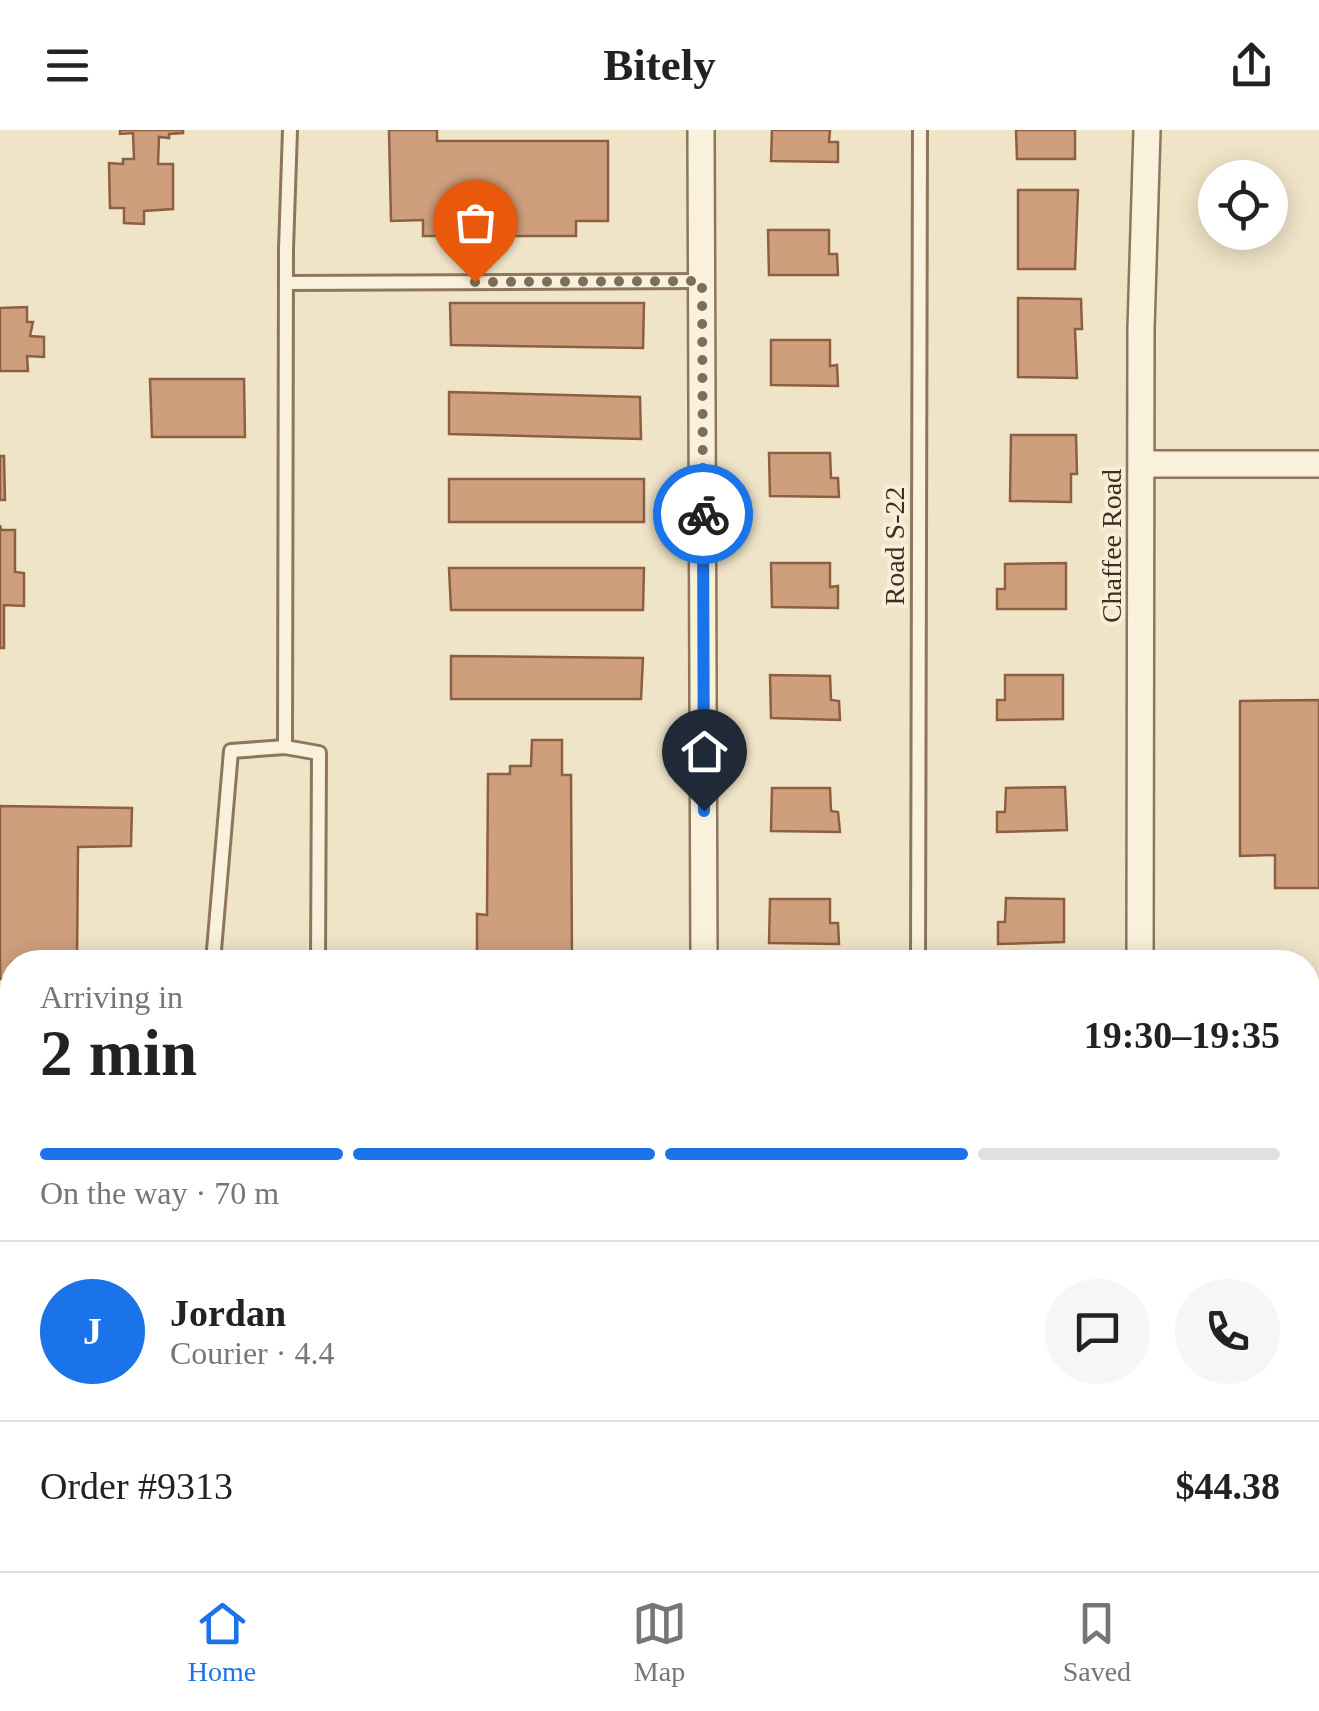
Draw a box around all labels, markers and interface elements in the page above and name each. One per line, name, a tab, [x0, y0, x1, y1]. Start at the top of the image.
icon: menu	[40, 38, 95, 93]
icon: share	[1224, 38, 1279, 93]
text: Bitely	[603, 40, 716, 90]
map controls	[1198, 160, 1288, 250]
button: locate	[1198, 160, 1288, 250]
pin	[433, 180, 518, 283]
icon: bag	[448, 195, 503, 250]
courier	[653, 464, 753, 564]
street label: Chaffee Road	[1096, 469, 1127, 623]
icon: bike	[676, 487, 731, 542]
street label: Road S-22	[879, 487, 910, 606]
pin	[662, 709, 747, 812]
icon: home	[677, 724, 732, 779]
text: Arriving in	[40, 979, 183, 1015]
text: 19:30–19:35	[1084, 1014, 1280, 1056]
text: 2 min	[40, 1017, 197, 1089]
text: On the way · 70 m	[40, 1175, 279, 1211]
button: chat	[1045, 1279, 1150, 1384]
button: phone	[1175, 1279, 1280, 1384]
text: Jordan	[170, 1292, 286, 1334]
text: J	[83, 1310, 102, 1352]
text: Courier · 4.4	[170, 1335, 334, 1371]
text: Order #9313	[40, 1465, 233, 1507]
text: $44.38	[1176, 1465, 1280, 1507]
tab: Home	[188, 1596, 256, 1688]
tab: Map	[632, 1596, 687, 1688]
tab: Saved	[1063, 1596, 1131, 1688]

